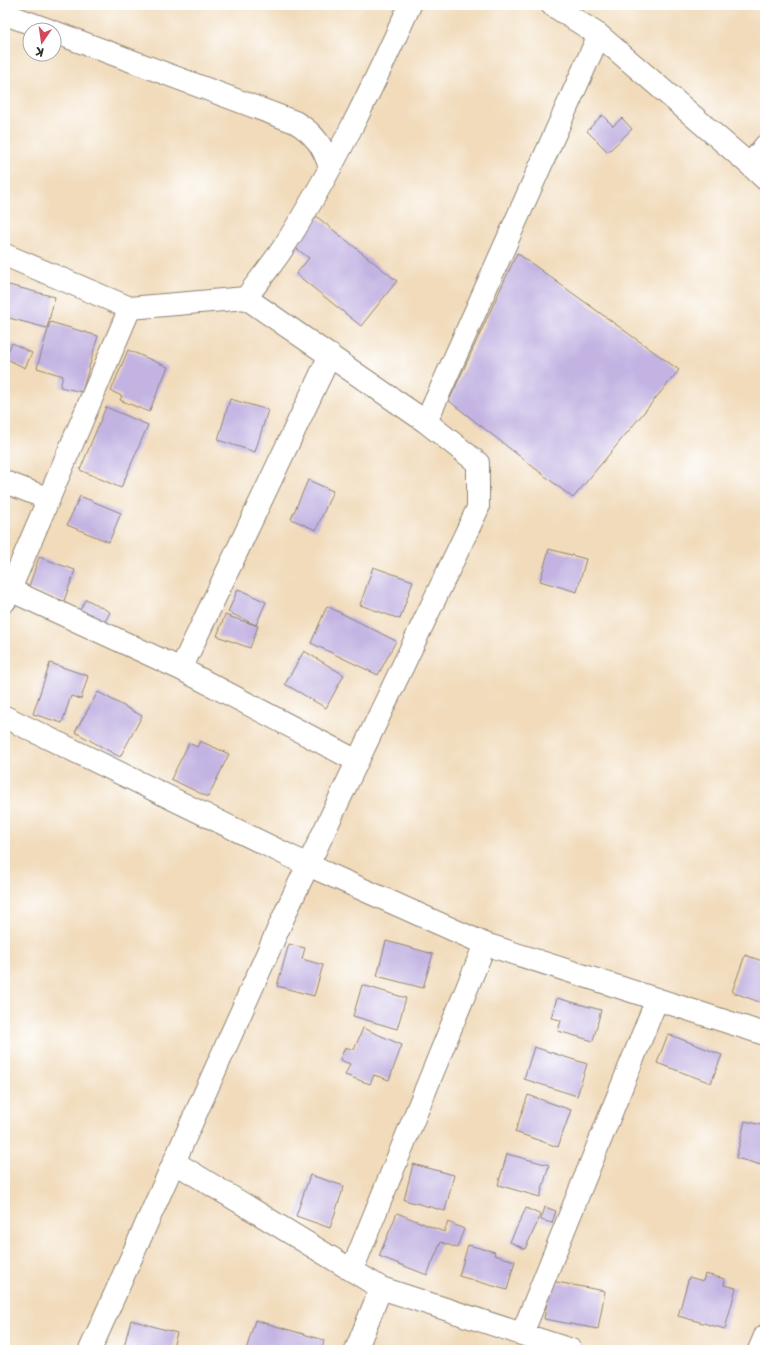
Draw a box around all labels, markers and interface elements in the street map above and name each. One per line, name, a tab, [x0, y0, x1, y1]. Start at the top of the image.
north arrow	[22, 22, 62, 62]
text: K	[34, 43, 45, 61]

